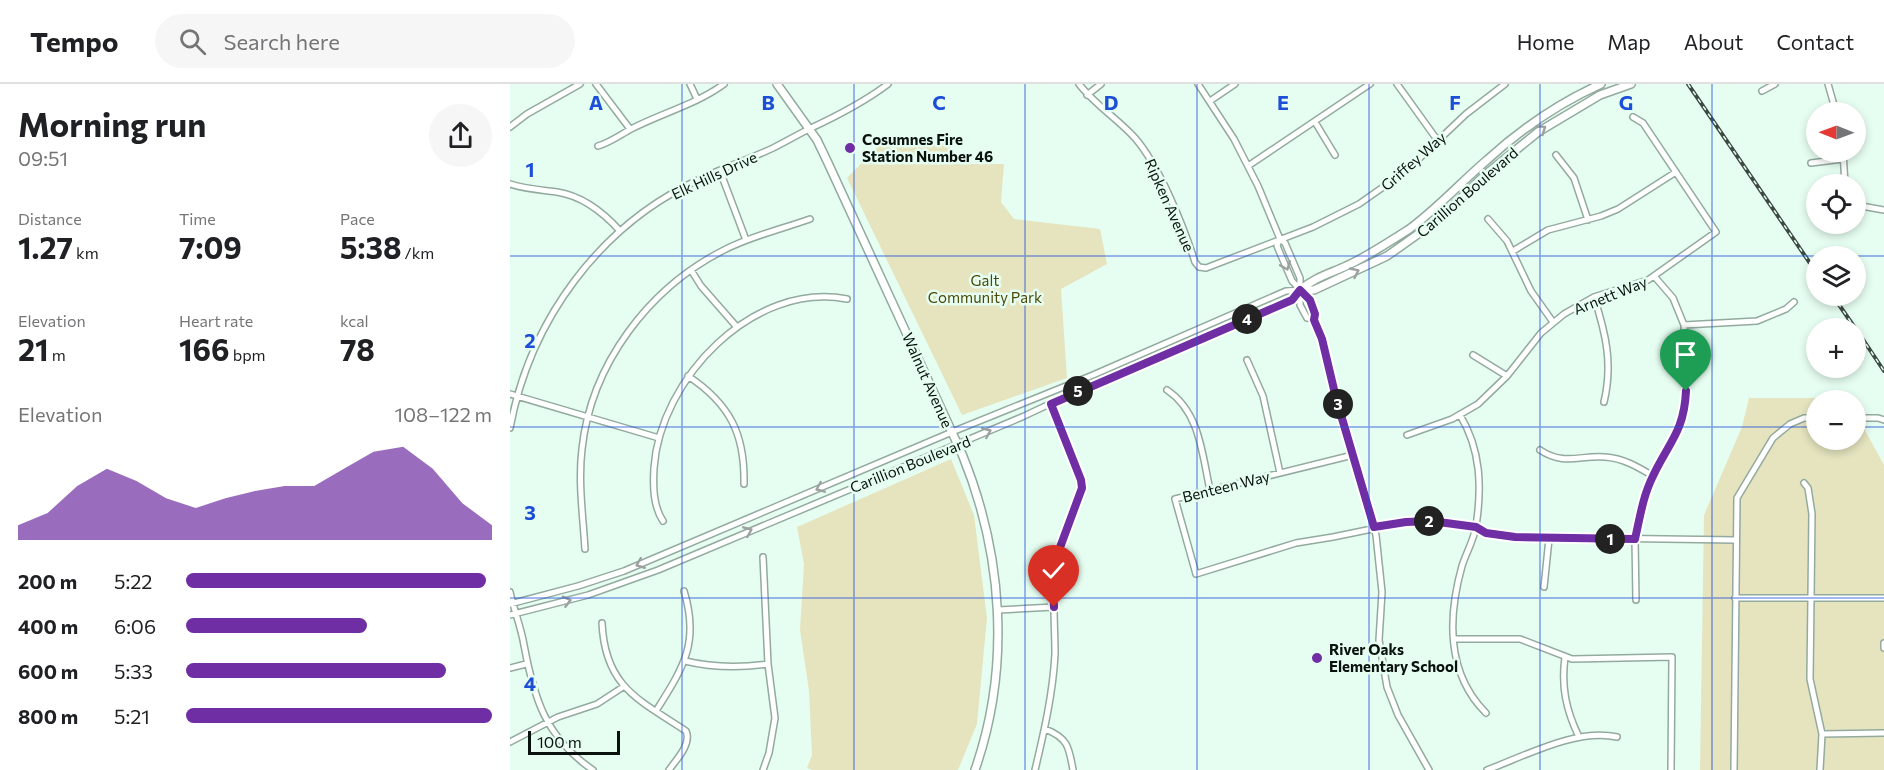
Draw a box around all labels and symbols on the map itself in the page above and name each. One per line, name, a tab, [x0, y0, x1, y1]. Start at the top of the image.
text: A	[589, 90, 603, 114]
text: B	[761, 90, 775, 114]
text: C	[932, 90, 946, 114]
text: D	[1104, 90, 1118, 114]
text: E	[1277, 90, 1289, 114]
text: F	[1449, 90, 1461, 114]
text: G	[1619, 90, 1633, 114]
north arrow	[1806, 102, 1866, 162]
one-way arrow	[1536, 125, 1547, 136]
street label: Griffey Way	[1377, 128, 1449, 194]
place label: Cosumnes Fire Station Number 46	[862, 130, 993, 165]
marker: Cosumnes Fire Station Number 46	[843, 141, 857, 155]
street label: Carillion Boulevard	[1413, 143, 1521, 241]
street label: Elk Hills Drive	[668, 147, 760, 203]
street label: Ripken Avenue	[1141, 156, 1199, 254]
text: 1	[525, 157, 535, 181]
one-way arrow	[1278, 260, 1291, 271]
one-way arrow	[1348, 268, 1359, 280]
park label: Galt Community Park	[928, 271, 1042, 306]
street label: Arnett Way	[1571, 272, 1650, 318]
pin: 4	[1232, 304, 1262, 334]
text: 2	[524, 328, 536, 352]
pin	[1660, 329, 1711, 391]
street label: Walnut Avenue	[899, 330, 957, 430]
pin: 5	[1063, 376, 1093, 406]
pin: 3	[1323, 389, 1353, 419]
one-way arrow	[981, 427, 992, 439]
street label: Carillion Boulevard	[847, 432, 973, 496]
street label: Benteen Way	[1180, 466, 1272, 506]
one-way arrow	[815, 481, 826, 493]
text: 3	[524, 500, 536, 524]
pin: 2	[1414, 506, 1444, 536]
pin: 1	[1595, 524, 1625, 554]
one-way arrow	[742, 526, 753, 538]
pin	[1028, 545, 1079, 607]
one-way arrow	[636, 557, 647, 569]
one-way arrow	[561, 595, 571, 608]
place label: River Oaks Elementary School	[1329, 640, 1458, 675]
marker: River Oaks Elementary School	[1310, 651, 1324, 665]
text: 4	[524, 671, 536, 695]
scale bar	[528, 728, 620, 756]

